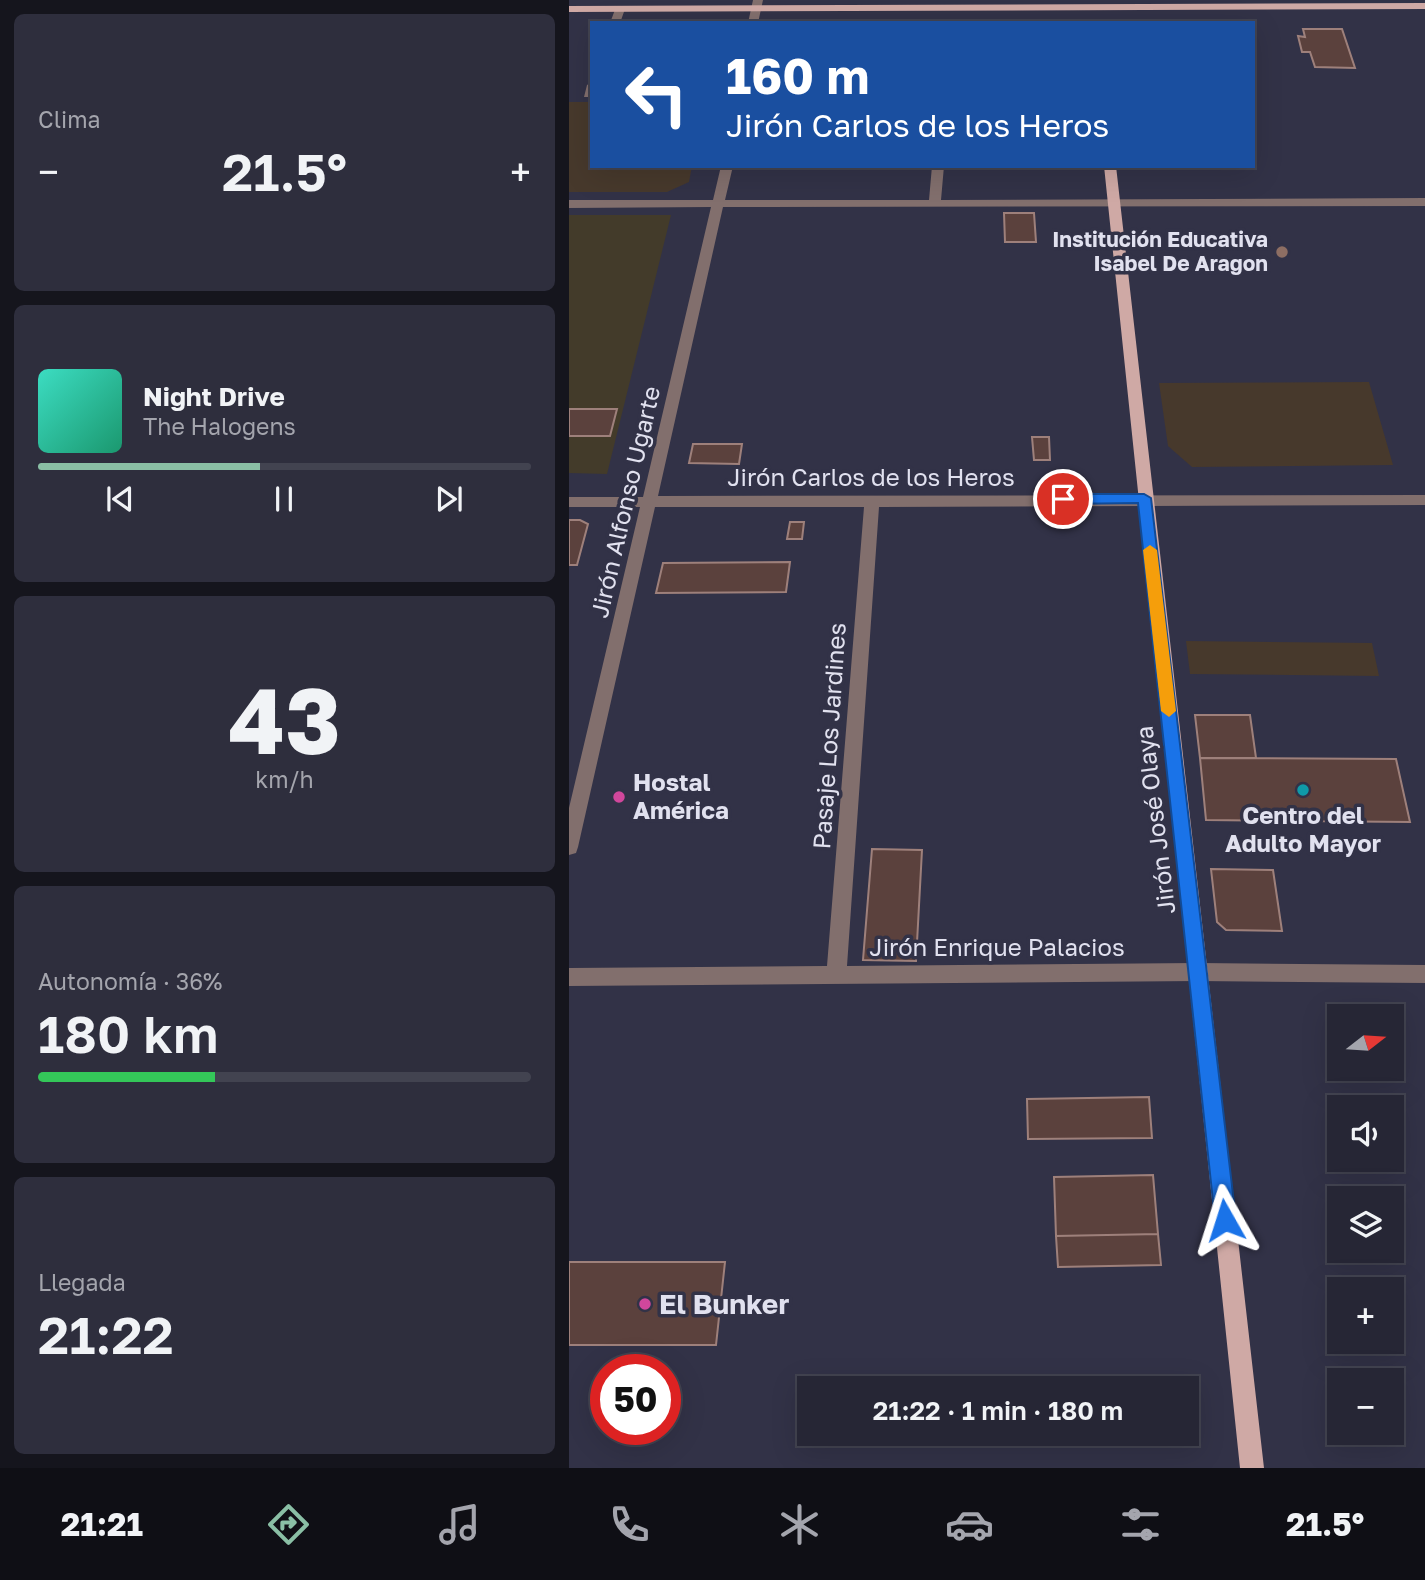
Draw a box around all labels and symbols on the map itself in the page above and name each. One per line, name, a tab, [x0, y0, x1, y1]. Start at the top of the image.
place label: Institución Educativa Isabel De Aragon	[1052, 226, 1268, 276]
marker: Institución Educativa Isabel De Aragon	[1274, 244, 1290, 260]
street label: Jirón Alfonso Ugarte	[584, 383, 665, 620]
street label: Jirón Carlos de los Heros	[727, 462, 1015, 491]
pin	[1033, 469, 1093, 529]
street label: Pasaje Los Jardines	[806, 622, 851, 850]
street label: Jirón José Olaya	[1129, 725, 1180, 916]
place label: Hostal América	[633, 767, 729, 824]
marker: Centro del Adulto Mayor	[1295, 782, 1311, 798]
marker: Hostal América	[611, 789, 627, 805]
place label: Centro del Adulto Mayor	[1225, 800, 1381, 857]
street label: Jirón Enrique Palacios	[869, 932, 1125, 961]
north arrow	[1327, 1004, 1404, 1082]
position arrow	[1188, 1183, 1262, 1257]
place label: El Bunker	[659, 1287, 789, 1320]
marker: El Bunker	[637, 1296, 653, 1312]
speed limit sign: 50	[590, 1354, 681, 1445]

